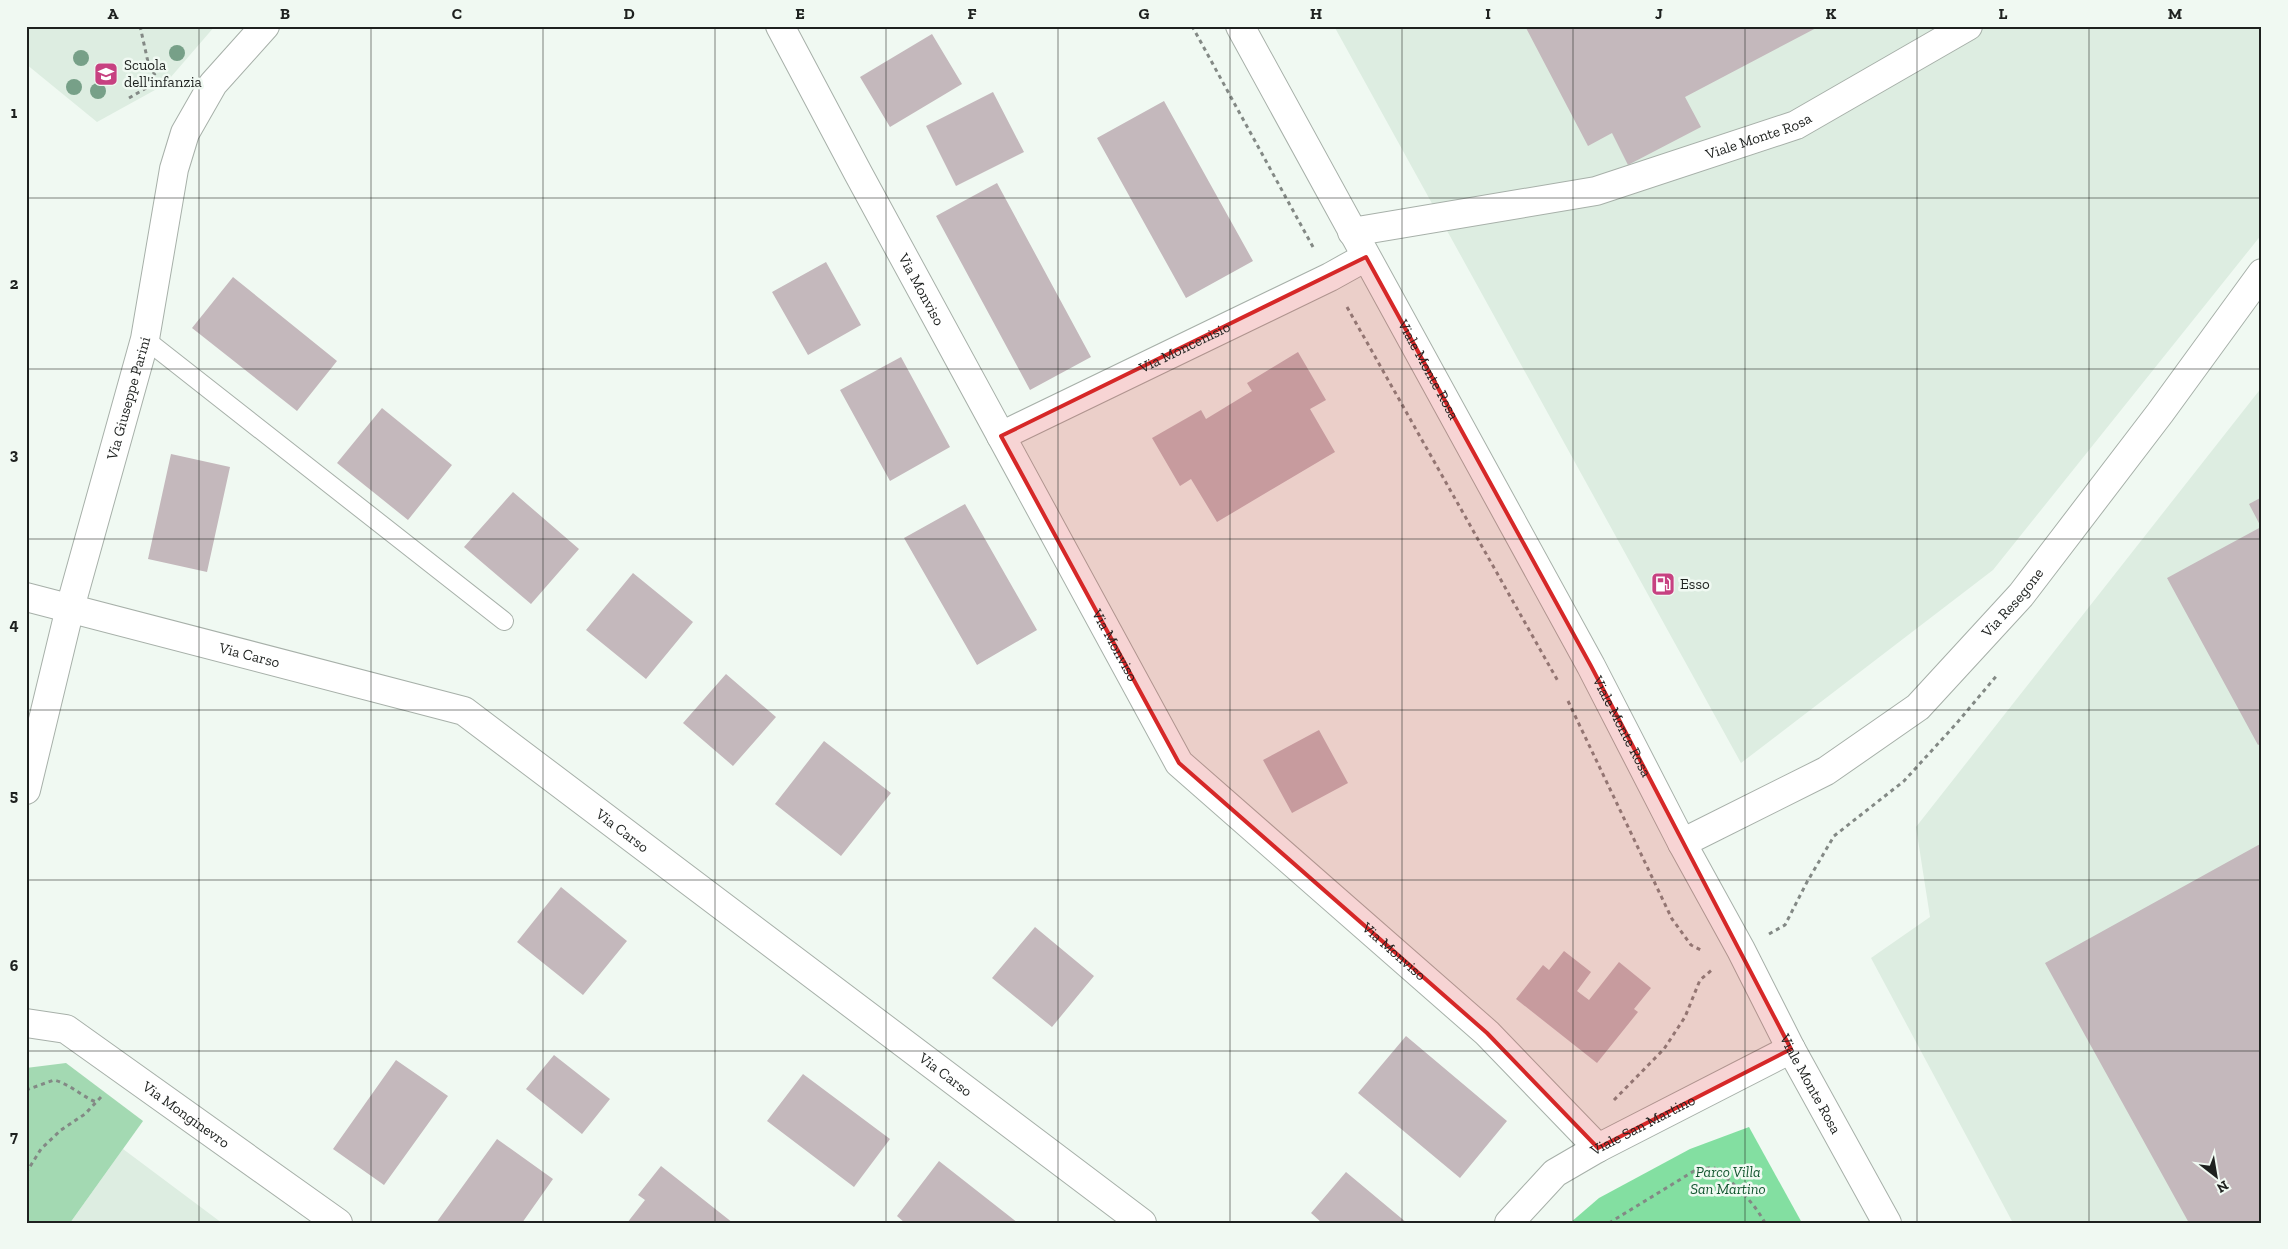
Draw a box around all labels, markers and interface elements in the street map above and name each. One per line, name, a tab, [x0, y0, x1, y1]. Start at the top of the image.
text: A	[108, 4, 119, 23]
text: B	[280, 4, 290, 23]
text: C	[452, 4, 462, 23]
text: D	[623, 4, 635, 23]
text: E	[795, 4, 805, 23]
text: F	[967, 4, 977, 23]
text: G	[1139, 4, 1150, 23]
text: H	[1310, 4, 1322, 23]
text: I	[1485, 4, 1491, 23]
text: J	[1655, 4, 1663, 23]
text: K	[1826, 4, 1837, 23]
text: L	[1999, 4, 2008, 23]
text: M	[2168, 4, 2182, 23]
place label: Scuola dell'infanzia	[124, 56, 202, 91]
school or university icon: Scuola dell'infanzia	[93, 61, 119, 87]
text: 1	[11, 103, 18, 122]
street label: Viale Monte Rosa	[1702, 109, 1815, 164]
street label: Via Monviso	[894, 249, 948, 329]
text: 2	[10, 274, 19, 293]
street label: Viale Monte Rosa	[1393, 316, 1463, 423]
street label: Via Moncenisio	[1135, 318, 1233, 377]
street label: Via Giuseppe Parini	[102, 335, 154, 463]
text: 3	[10, 445, 19, 464]
street label: Via Resegone	[1977, 564, 2047, 642]
fuel station icon: Esso	[1650, 571, 1676, 597]
place label: Esso	[1680, 575, 1710, 593]
street label: Via Monviso	[1088, 605, 1142, 685]
text: 4	[9, 615, 19, 634]
street label: Via Carso	[216, 638, 282, 672]
street label: Viale Monte Rosa	[1588, 672, 1656, 780]
text: 5	[10, 786, 18, 805]
street label: Via Carso	[591, 804, 653, 857]
street label: Via Monviso	[1358, 918, 1430, 985]
text: 6	[10, 956, 19, 975]
street label: Viale Monte Rosa	[1775, 1030, 1845, 1137]
street label: Via Carso	[915, 1048, 976, 1101]
street label: Via Monginevro	[138, 1077, 234, 1152]
street label: Viale San Martino	[1586, 1091, 1698, 1160]
text: 7	[10, 1127, 18, 1146]
north arrow	[2190, 1152, 2240, 1202]
park label: Parco Villa San Martino	[1690, 1163, 1766, 1198]
text: N	[2213, 1177, 2231, 1197]

